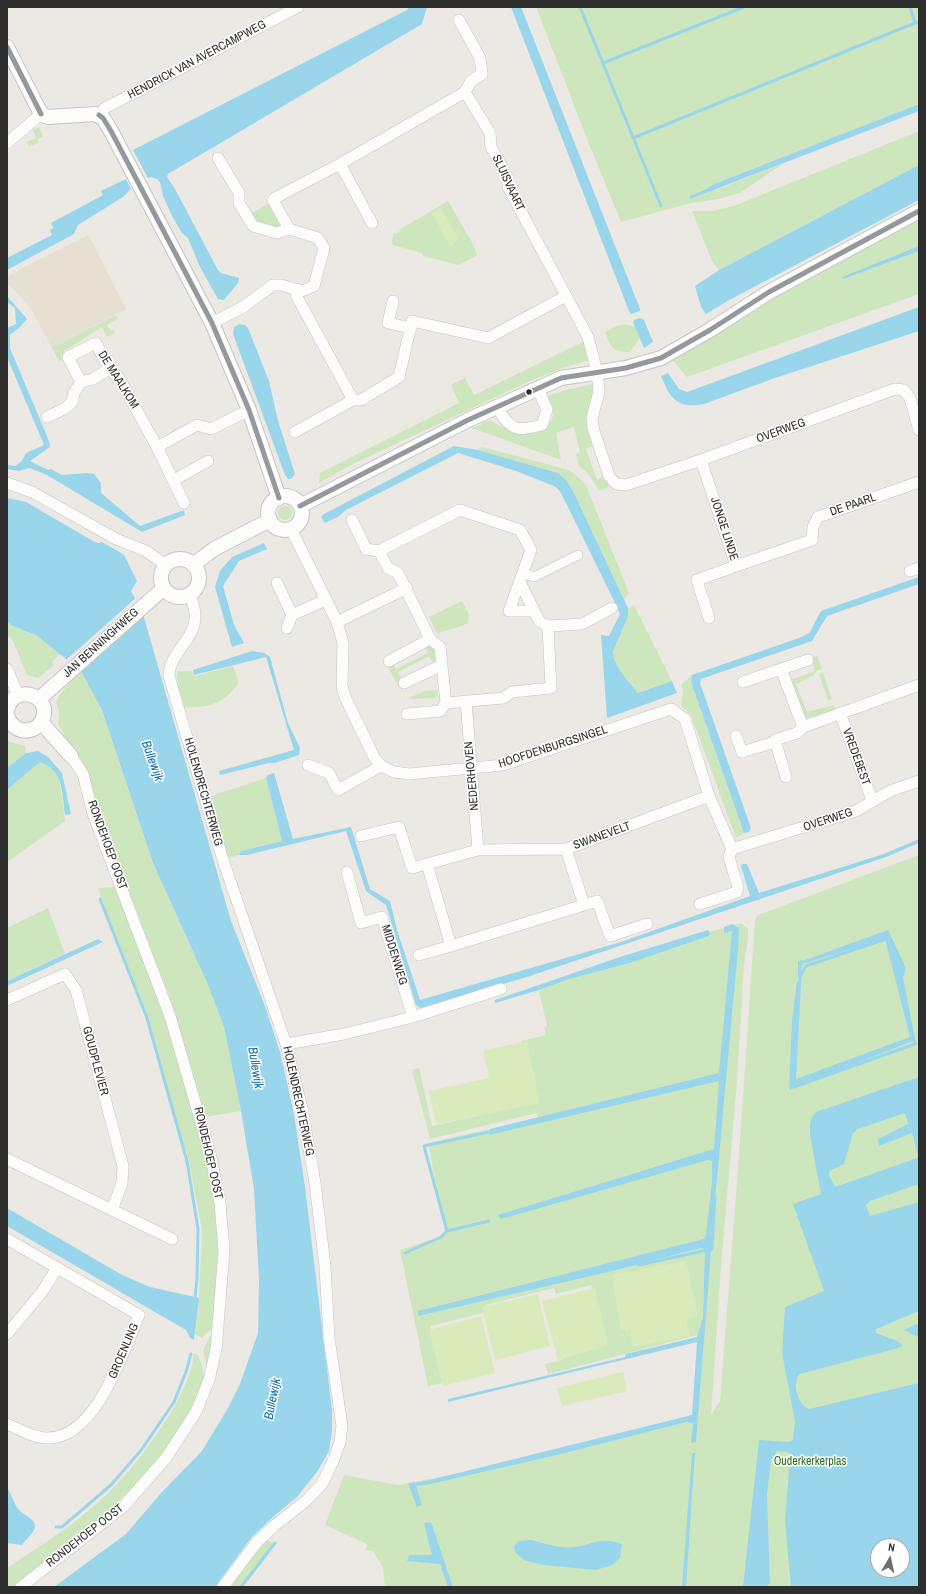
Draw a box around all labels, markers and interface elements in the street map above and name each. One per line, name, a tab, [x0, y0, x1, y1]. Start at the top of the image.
street label: HENDRICK VAN AVERCAMPWEG	[125, 17, 269, 103]
street label: SLUISVAART	[489, 153, 527, 213]
street label: DE MAALKOM	[95, 348, 141, 412]
unlabelled marker	[524, 387, 534, 397]
street label: OVERWEG	[754, 415, 808, 447]
street label: DE PAARL	[828, 490, 878, 520]
street label: JONGE LINDE	[707, 496, 741, 562]
street label: JAN BENNINGHWEG	[60, 605, 142, 681]
street label: HOOFDENBURGSINGEL	[497, 723, 609, 771]
street label: VREDEBEST	[839, 727, 873, 787]
street label: HOLENDRECHTERWEG	[181, 736, 225, 848]
water label: Bullewijk	[137, 739, 167, 783]
street label: NEDERHOVEN	[462, 741, 482, 811]
street label: RONDEHOEP OOST	[84, 798, 130, 892]
street label: OVERWEG	[801, 805, 855, 835]
street label: SWANEVELT	[572, 819, 632, 853]
street label: MIDDENWEG	[378, 923, 410, 987]
street label: GOUDPLEVIER	[79, 1025, 111, 1097]
street label: HOLENDRECHTERWEG	[279, 1045, 317, 1157]
water label: Bullewijk	[244, 1046, 266, 1090]
street label: RONDEHOEP OOST	[190, 1106, 226, 1200]
street label: GROENLING	[106, 1321, 142, 1381]
water label: Bullewijk	[261, 1377, 285, 1421]
park label: Ouderkerkerplas	[774, 1455, 846, 1469]
street label: RONDEHOEP OOST	[44, 1501, 126, 1571]
north arrow	[870, 1538, 910, 1578]
text: N	[887, 1540, 896, 1555]

